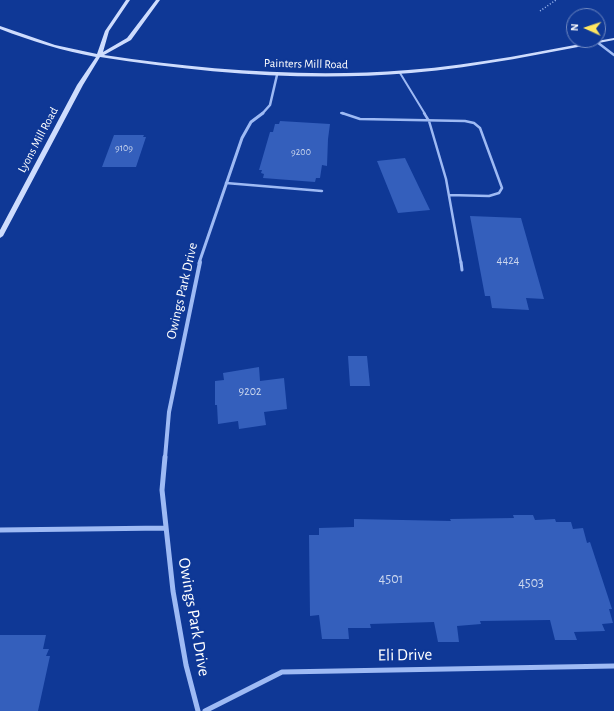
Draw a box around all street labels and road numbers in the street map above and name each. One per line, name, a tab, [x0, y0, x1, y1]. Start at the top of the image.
street label: Painters Mill Road	[264, 56, 348, 72]
street label: Lyons Mill Road	[15, 105, 61, 175]
street label: Owings Park Drive	[163, 241, 201, 341]
street label: Owings Park Drive	[174, 556, 214, 678]
street label: Eli Drive	[377, 644, 433, 666]

